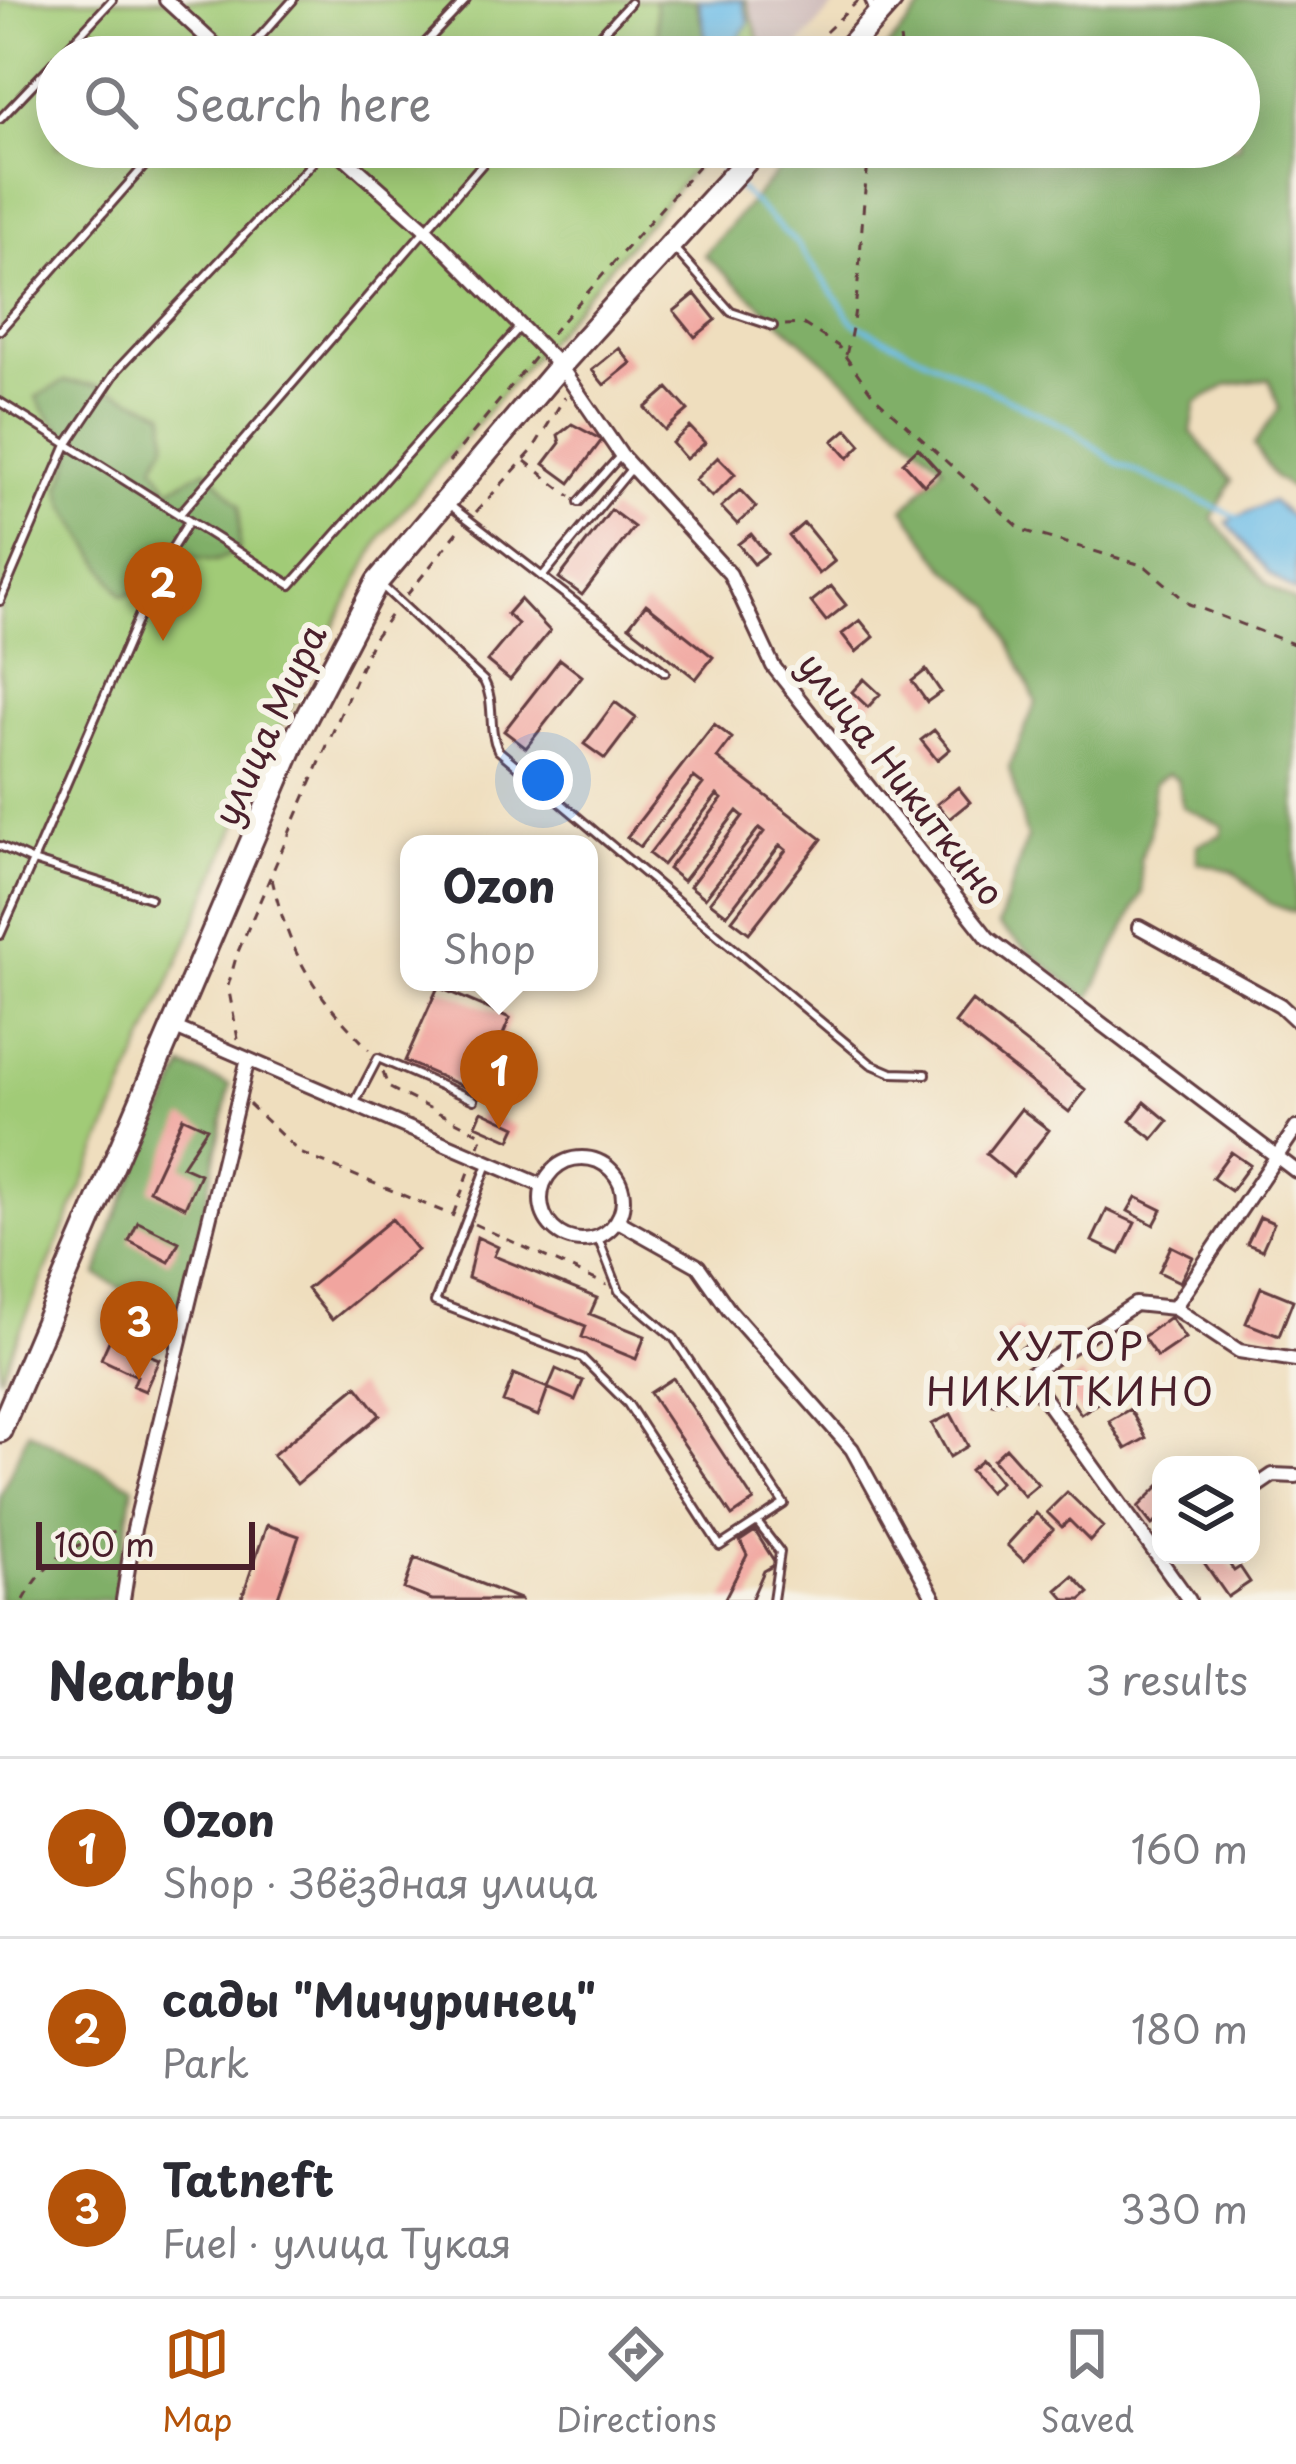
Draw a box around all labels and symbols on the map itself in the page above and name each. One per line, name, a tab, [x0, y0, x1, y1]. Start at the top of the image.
pin: 2	[124, 542, 202, 641]
street label: улица Мира	[198, 614, 339, 834]
street label: улица Никиткино	[786, 639, 1019, 916]
your location	[513, 750, 573, 810]
pin: 1	[460, 1030, 538, 1129]
pin: 3	[100, 1281, 178, 1380]
district label: ХУТОР НИКИТКИНО	[926, 1315, 1216, 1419]
scale bar	[36, 1516, 255, 1569]

